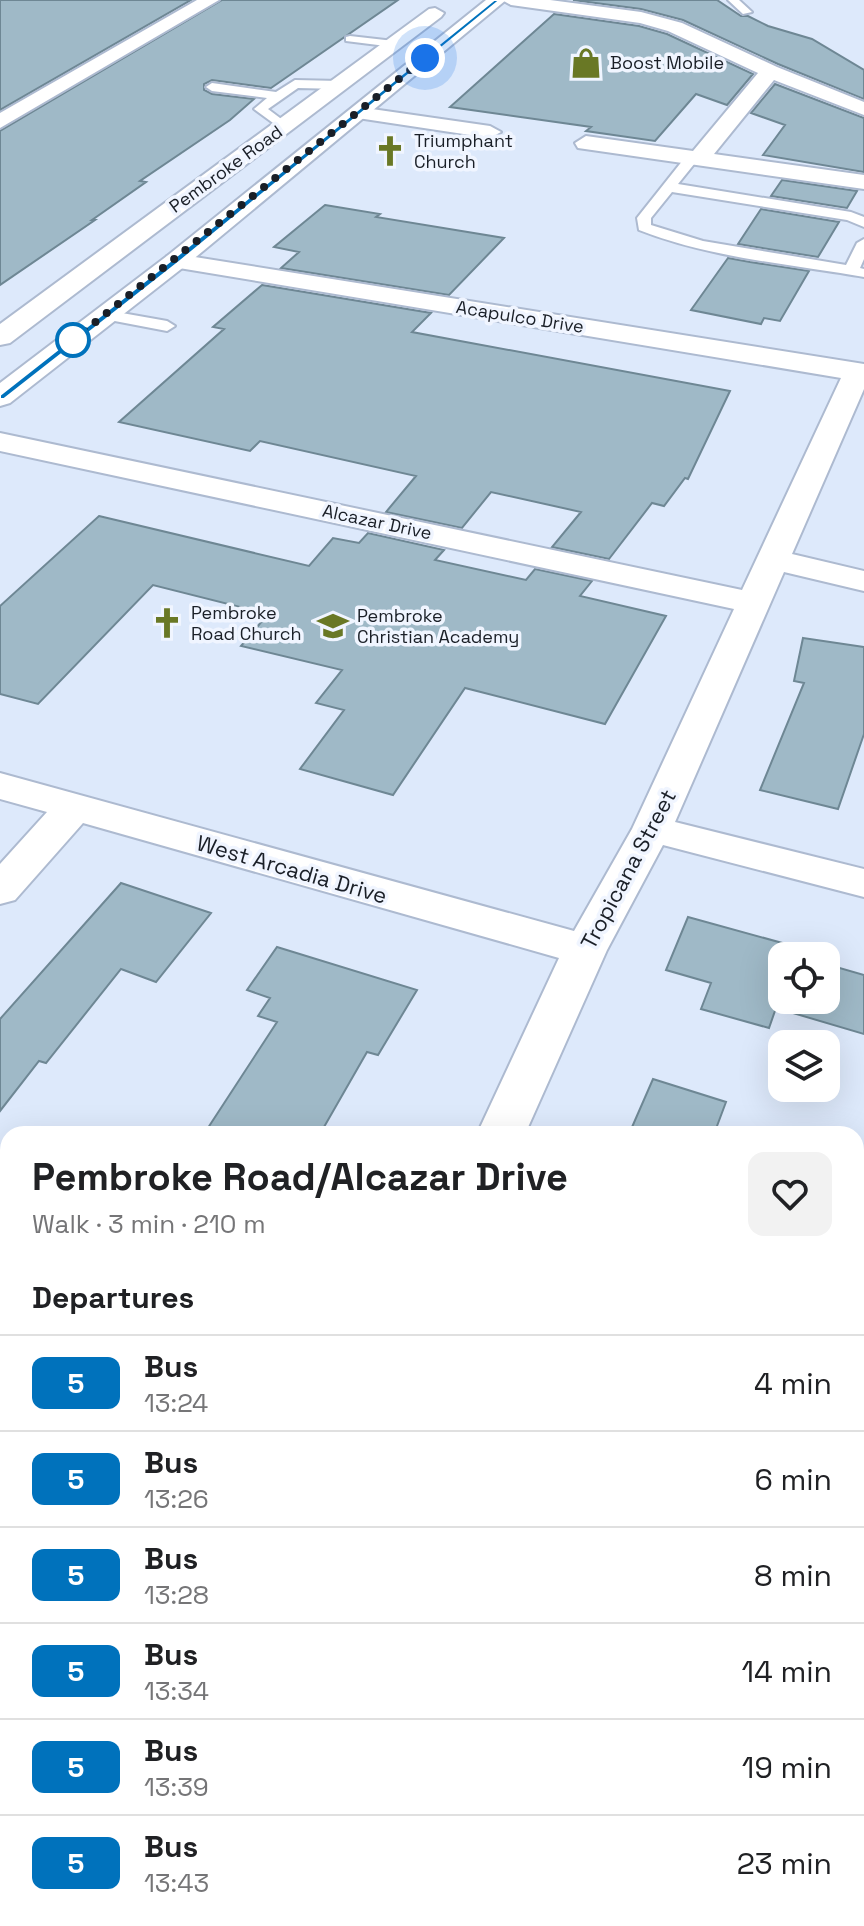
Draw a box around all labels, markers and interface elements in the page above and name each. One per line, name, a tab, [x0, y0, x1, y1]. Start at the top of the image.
your location	[405, 38, 445, 78]
shop icon: Boost Mobile	[569, 46, 603, 80]
place label: Boost Mobile	[610, 51, 724, 74]
street label: Pembroke Road	[165, 120, 287, 217]
place label: Triumphant Church	[414, 129, 513, 173]
church icon: Triumphant Church	[373, 134, 407, 168]
street label: Acapulco Drive	[455, 295, 586, 338]
unlabelled marker	[56, 323, 90, 357]
street label: Alcazar Drive	[320, 499, 434, 544]
place label: Pembroke Road Church	[191, 601, 302, 645]
place label: Pembroke Christian Academy	[357, 604, 519, 648]
church icon: Pembroke Road Church	[150, 606, 184, 640]
school or university icon: Pembroke Christian Academy	[316, 609, 350, 643]
street label: Tropicana Street	[574, 784, 682, 954]
street label: West Arcadia Drive	[194, 828, 390, 910]
map controls	[768, 942, 840, 1102]
button: locate	[768, 942, 840, 1014]
button: layers	[768, 1030, 840, 1102]
button: heart	[748, 1152, 832, 1236]
text: Pembroke Road/Alcazar Drive	[32, 1153, 568, 1201]
text: Walk · 3 min · 210 m	[32, 1207, 266, 1241]
text: Departures	[32, 1278, 194, 1317]
text: Bus	[144, 1347, 198, 1386]
text: 4 min	[754, 1364, 832, 1403]
text: 5	[68, 1365, 84, 1401]
text: 13:24	[144, 1386, 208, 1420]
text: Bus	[144, 1443, 198, 1482]
text: 6 min	[754, 1460, 832, 1499]
text: 5	[68, 1461, 84, 1497]
text: 13:26	[144, 1482, 209, 1516]
text: Bus	[144, 1539, 198, 1578]
text: 8 min	[754, 1556, 832, 1595]
text: 5	[68, 1557, 84, 1593]
text: 13:28	[144, 1578, 209, 1612]
text: Bus	[144, 1635, 198, 1674]
text: 14 min	[741, 1652, 832, 1691]
text: 5	[68, 1653, 84, 1689]
text: 13:34	[144, 1674, 209, 1708]
text: Bus	[144, 1731, 198, 1770]
text: 19 min	[742, 1748, 832, 1787]
text: 5	[68, 1749, 84, 1785]
text: 13:39	[144, 1770, 209, 1804]
text: Bus	[144, 1827, 198, 1866]
text: 23 min	[737, 1844, 832, 1883]
text: 5	[68, 1845, 84, 1881]
text: 13:43	[144, 1866, 209, 1900]

